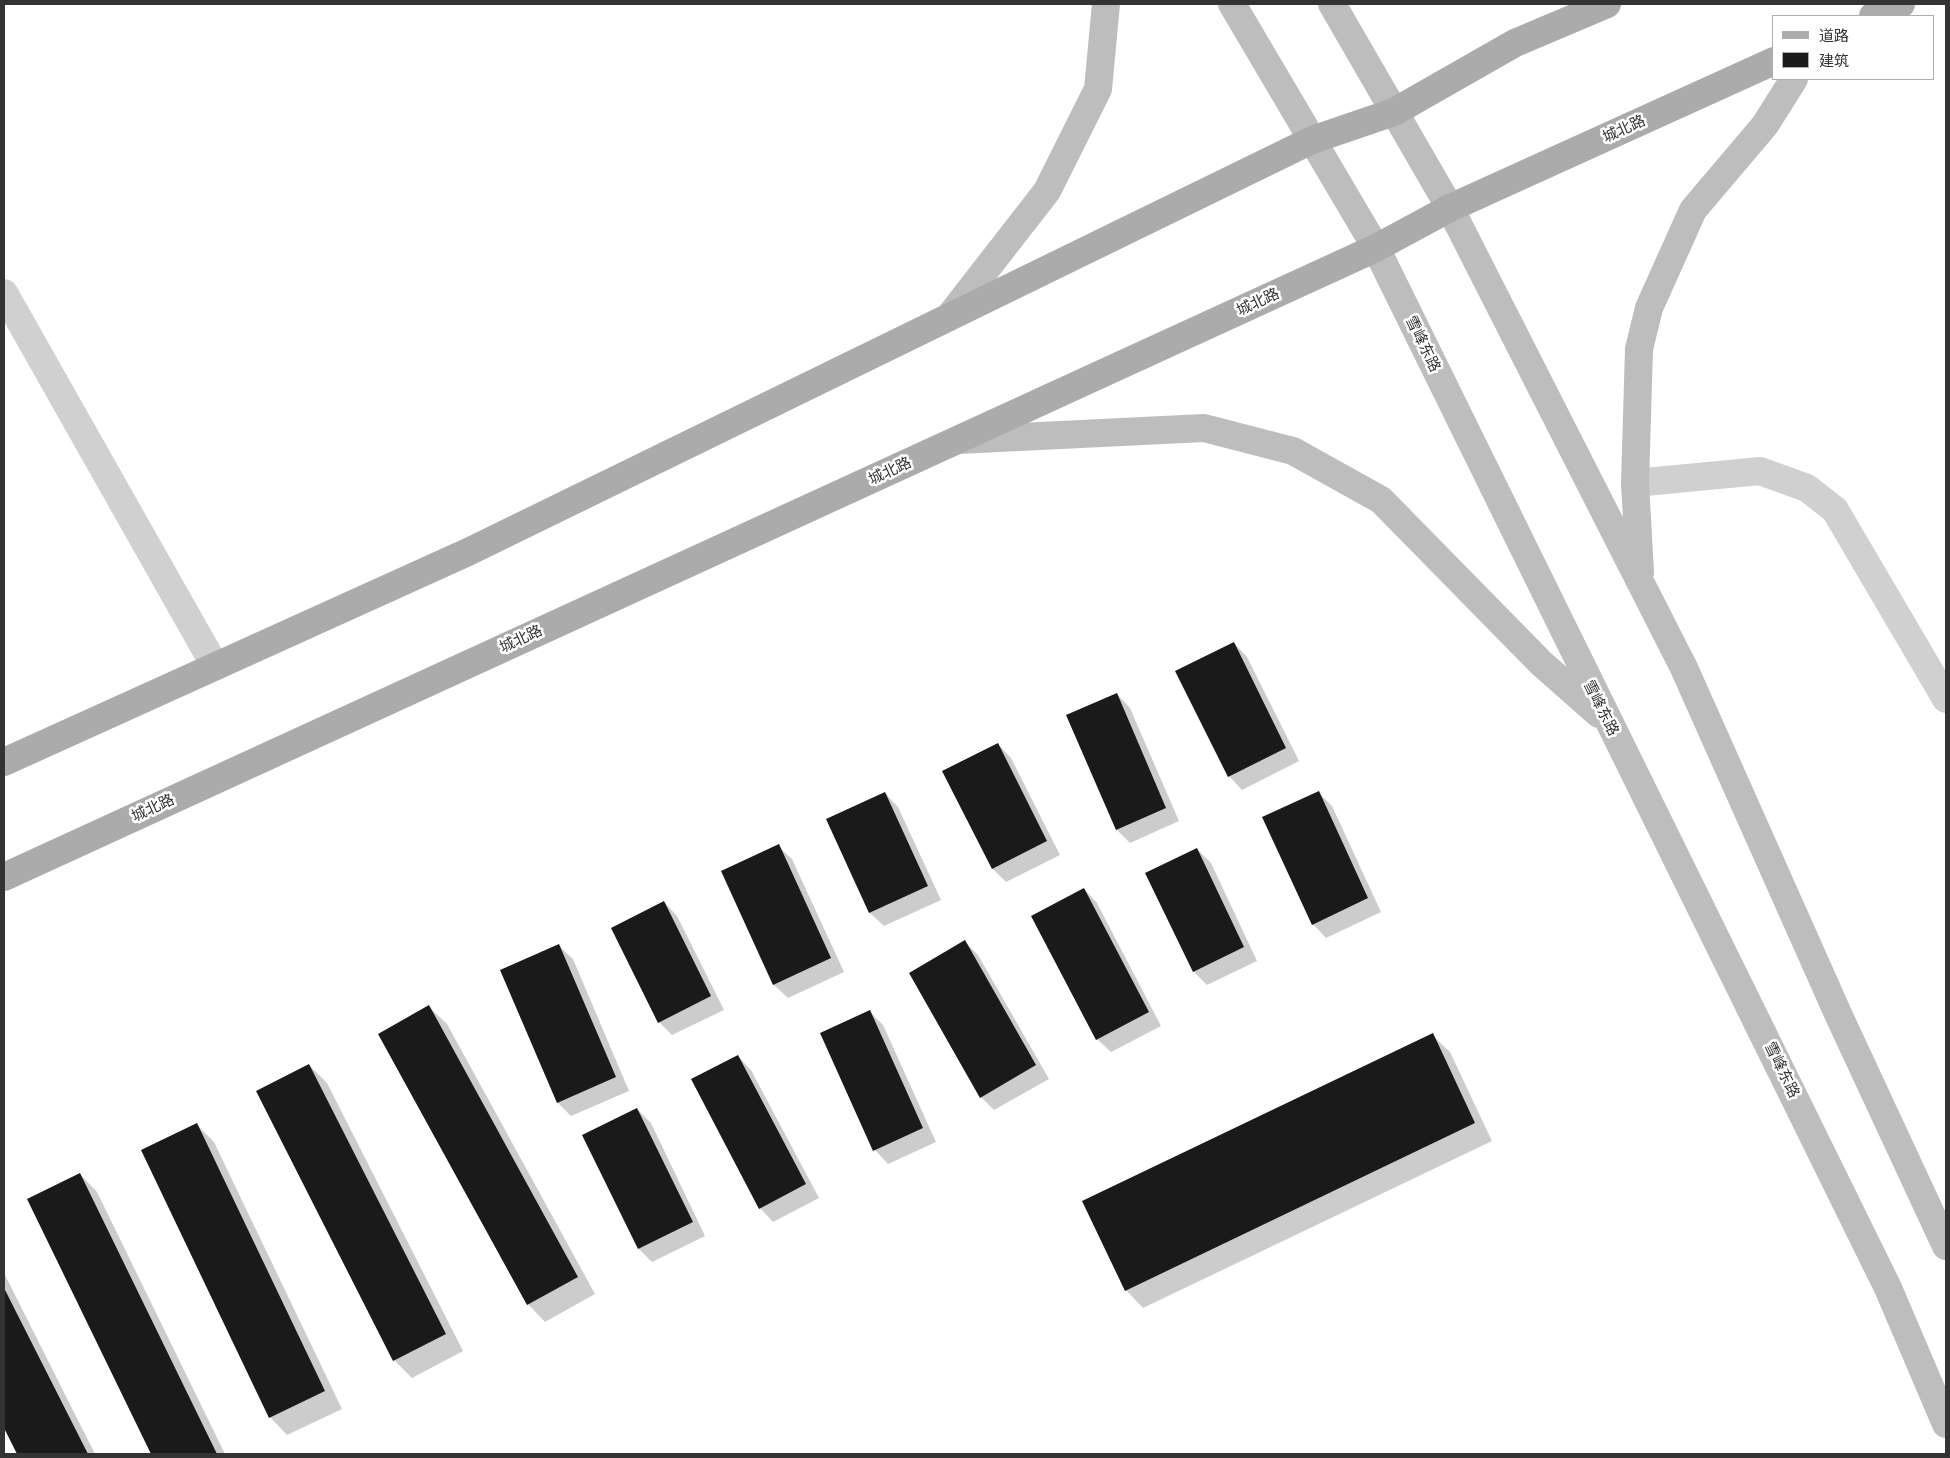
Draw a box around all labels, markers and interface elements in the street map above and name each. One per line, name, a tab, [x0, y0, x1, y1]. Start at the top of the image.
legend	[1772, 15, 1935, 80]
text: 道路	[1819, 26, 1849, 44]
text: 建筑	[1819, 51, 1849, 69]
street label: 城北路	[1600, 112, 1648, 146]
street label: 城北路	[1234, 284, 1282, 320]
street label: 雪峰东路	[1402, 313, 1444, 375]
street label: 城北路	[866, 453, 914, 489]
street label: 城北路	[497, 621, 545, 657]
street label: 雪峰东路	[1579, 677, 1623, 739]
street label: 城北路	[129, 790, 177, 826]
street label: 雪峰东路	[1761, 1039, 1803, 1101]

